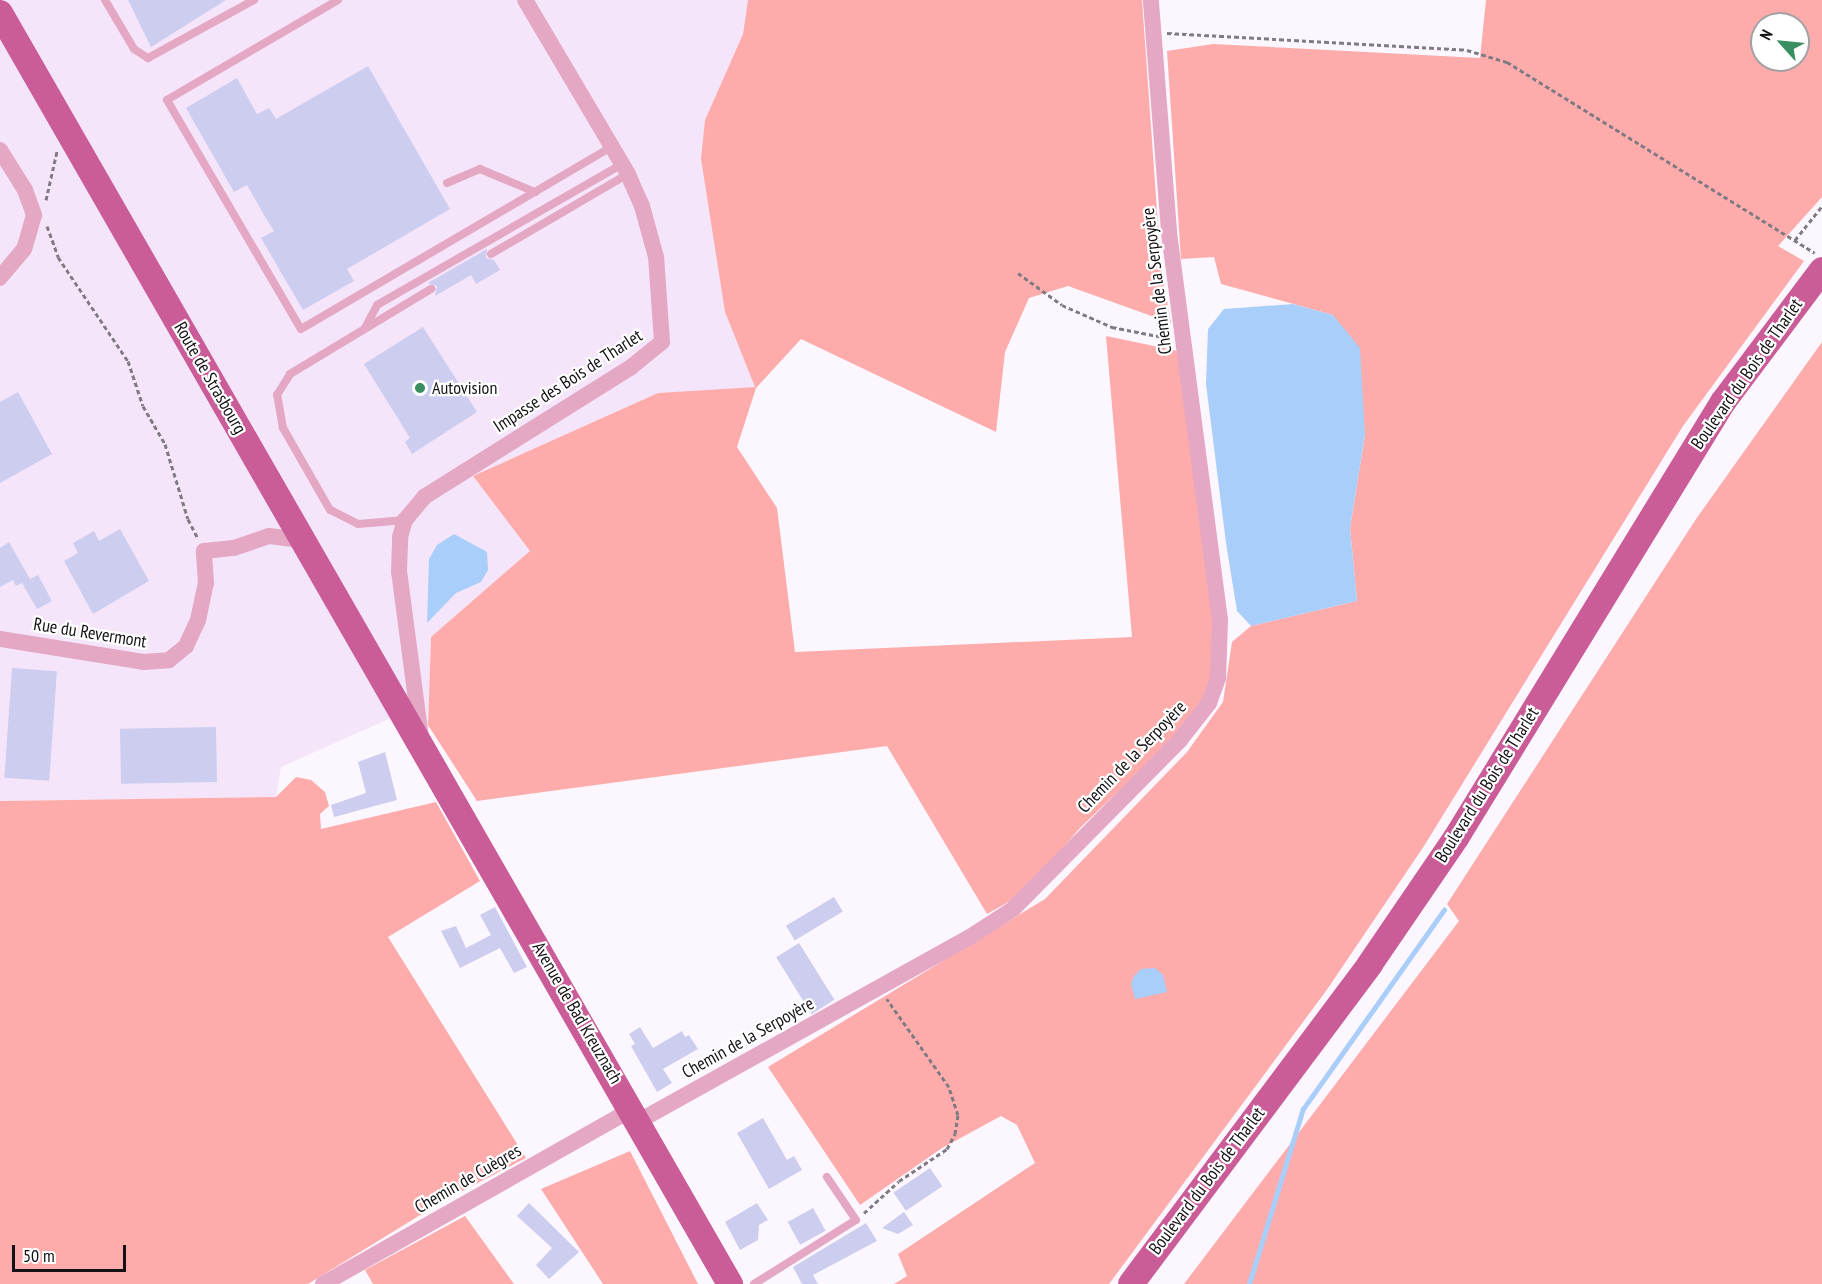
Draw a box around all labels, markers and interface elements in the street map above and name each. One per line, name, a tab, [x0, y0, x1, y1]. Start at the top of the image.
north arrow	[1750, 12, 1810, 72]
text: N	[1755, 26, 1777, 43]
street label: Chemin de la Serpoyère	[1137, 207, 1177, 355]
street label: Boulevard du Bois de Tharlet	[1687, 294, 1807, 454]
street label: Route de Strasbourg	[169, 318, 251, 438]
street label: Impasse des Bois de Tharlet	[489, 325, 647, 437]
place label: Autovision	[432, 377, 497, 399]
marker: Autovision	[413, 381, 427, 395]
street label: Rue du Revermont	[32, 613, 148, 653]
street label: Chemin de la Serpoyère	[1073, 697, 1191, 817]
street label: Boulevard du Bois de Tharlet	[1430, 703, 1544, 867]
street label: Avenue de Bad Kreuznach	[528, 938, 626, 1088]
street label: Chemin de la Serpoyère	[678, 993, 818, 1083]
street label: Boulevard du Bois de Tharlet	[1144, 1103, 1270, 1259]
street label: Chemin de Cuègres	[411, 1140, 525, 1218]
scale bar	[15, 1233, 129, 1271]
text: 50 m	[23, 1244, 55, 1267]

